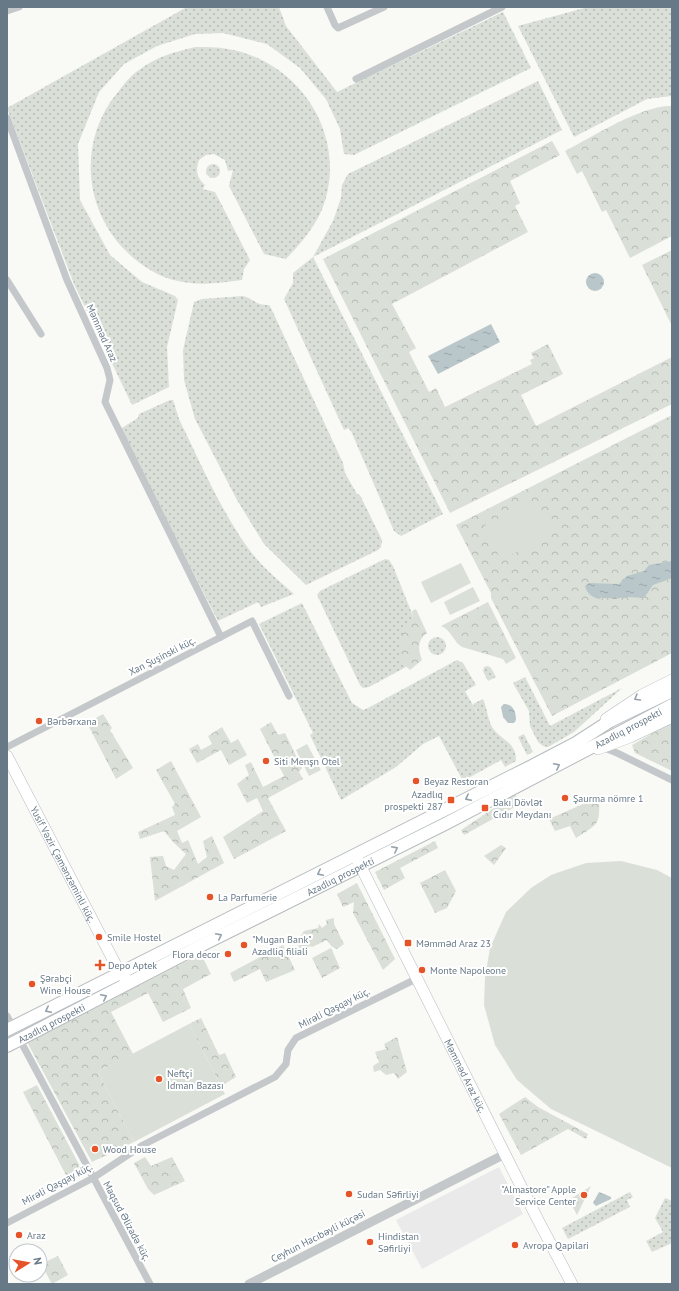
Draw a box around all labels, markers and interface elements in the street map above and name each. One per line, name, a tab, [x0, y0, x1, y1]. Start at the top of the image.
street label: Məmməd Araz	[84, 302, 120, 364]
street label: Xan Şuşinski küç.	[126, 634, 198, 678]
one-way arrow	[634, 693, 641, 700]
street label: Azadlıq prospekti	[593, 705, 664, 751]
place label: Bərbərxana	[47, 715, 97, 728]
marker: Bərbərxana	[34, 716, 44, 726]
place label: Siti Menşn Otel	[274, 755, 340, 768]
marker: Siti Menşn Otel	[261, 756, 271, 766]
one-way arrow	[552, 763, 560, 771]
place label: Beyaz Restoran	[424, 775, 488, 788]
marker: Beyaz Restoran	[411, 776, 421, 786]
place label: Azadlıq prospekti 287	[384, 788, 443, 813]
place label: Şaurma nömre 1	[573, 792, 643, 805]
one-way arrow	[465, 793, 473, 801]
marker: Şaurma nömre 1	[560, 793, 570, 803]
marker: Azadlıq prospekti 287	[446, 795, 456, 805]
place label: Bakı Dövlət Cıdır Meydanı	[493, 796, 551, 821]
marker: Bakı Dövlət Cıdır Meydanı	[480, 803, 490, 813]
street label: Yusif Vəzir Çəmənzəminli küç.	[28, 804, 99, 924]
one-way arrow	[391, 846, 398, 854]
street label: Azadlıq prospekti	[304, 854, 376, 898]
one-way arrow	[316, 868, 324, 875]
place label: La Parfumerie	[218, 891, 277, 904]
marker: La Parfumerie	[205, 892, 215, 902]
place label: Smile Hostel	[107, 931, 161, 944]
marker: Smile Hostel	[94, 932, 104, 942]
one-way arrow	[215, 933, 223, 941]
place label: "Mugan Bank" Azadliq filiali	[252, 933, 312, 958]
place label: Məmməd Araz 23	[416, 937, 491, 950]
marker: Məmməd Araz 23	[403, 938, 413, 948]
marker: "Mugan Bank" Azadliq filiali	[239, 940, 249, 950]
place label: Flora decor	[172, 948, 221, 961]
marker: Flora decor	[223, 949, 233, 959]
place label: Depo Aptek	[108, 959, 157, 972]
marker: Depo Aptek	[95, 960, 105, 970]
place label: Monte Napoleone	[430, 964, 506, 977]
marker: Monte Napoleone	[417, 965, 427, 975]
place label: Şərabçi Wine House	[40, 972, 91, 997]
marker: Şərabçi Wine House	[27, 979, 37, 989]
street label: Mirəli Qaşqay küç.	[296, 985, 372, 1031]
one-way arrow	[100, 994, 107, 1001]
street label: Azadlıq prospekti	[16, 1000, 87, 1046]
one-way arrow	[45, 1005, 52, 1012]
street label: Məmməd Araz küç.	[442, 1037, 490, 1115]
place label: Neftçi İdman Bazası	[167, 1067, 224, 1092]
marker: Neftçi İdman Bazası	[154, 1074, 164, 1084]
place label: Wood House	[103, 1143, 156, 1156]
marker: Wood House	[90, 1144, 100, 1154]
street label: Mirəli Qaşqay küç.	[20, 1160, 94, 1208]
street label: Maqsud Əlizadə küç.	[100, 1179, 154, 1263]
place label: "Almastore" Apple Service Center	[501, 1183, 577, 1208]
place label: Sudan Səfirliyi	[357, 1188, 419, 1201]
marker: Sudan Səfirliyi	[344, 1189, 354, 1199]
marker: "Almastore" Apple Service Center	[579, 1190, 589, 1200]
street label: Ceyhun Hacıbəyli küçəsi	[269, 1207, 367, 1265]
place label: Araz	[27, 1229, 46, 1242]
marker: Araz	[14, 1230, 24, 1240]
place label: Hindistan Səfirliyi	[378, 1230, 419, 1255]
marker: Hindistan Səfirliyi	[365, 1237, 375, 1247]
place label: Avropa Qapilari	[523, 1239, 589, 1252]
marker: Avropa Qapilari	[510, 1240, 520, 1250]
north arrow	[8, 1243, 48, 1283]
text: N	[30, 1256, 45, 1266]

